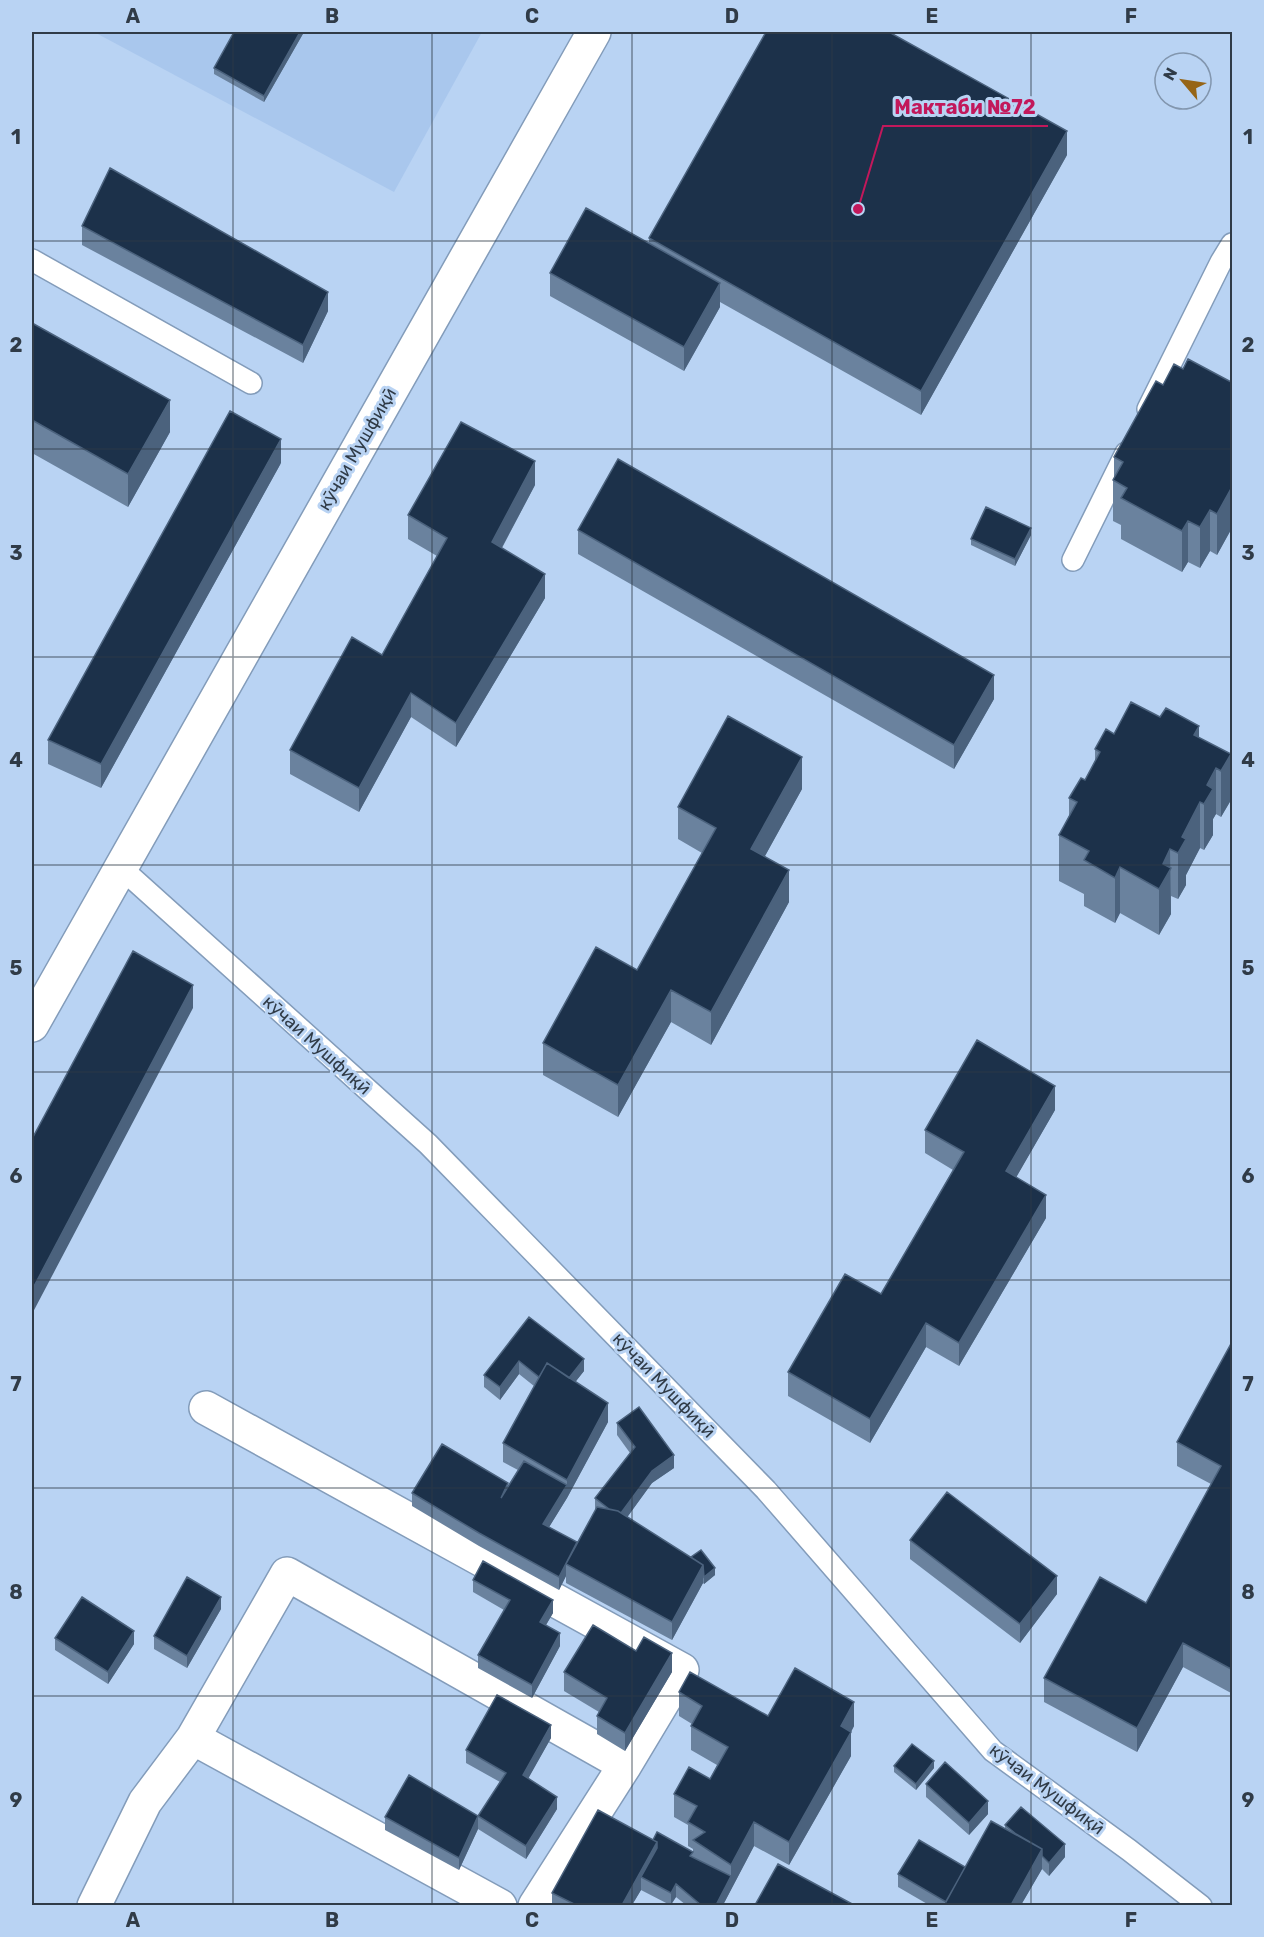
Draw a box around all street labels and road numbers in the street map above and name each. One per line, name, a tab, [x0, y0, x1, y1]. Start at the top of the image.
street label: кӯчаи Мушфиқӣ	[313, 384, 401, 514]
street label: кӯчаи Мушфиқӣ	[258, 991, 376, 1099]
street label: кӯчаи Мушфиқӣ	[608, 1328, 720, 1442]
street label: кӯчаи Мушфиқӣ	[985, 1739, 1109, 1839]

